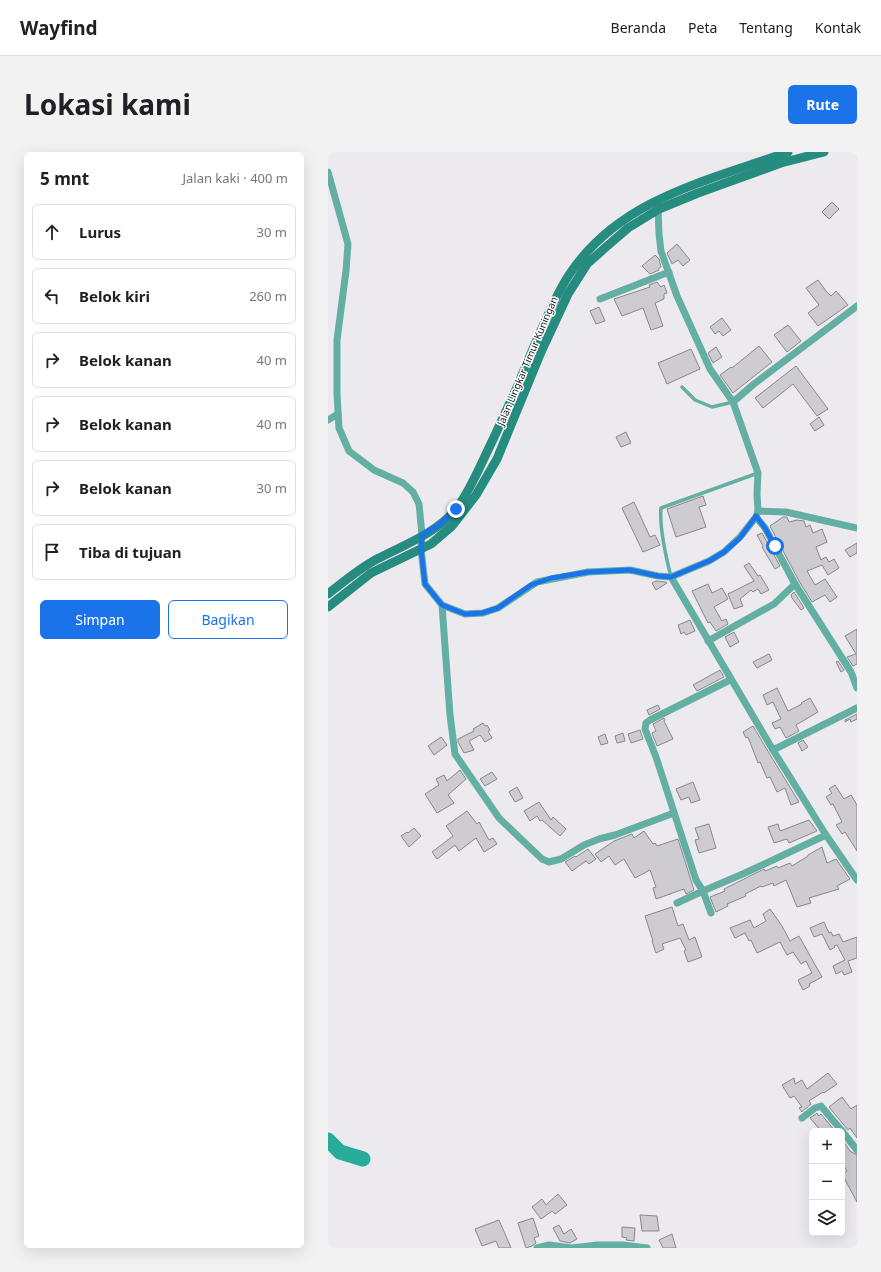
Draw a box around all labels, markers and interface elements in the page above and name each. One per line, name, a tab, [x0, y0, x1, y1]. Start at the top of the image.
text: Wayfind	[20, 15, 98, 41]
text: Beranda	[611, 18, 666, 37]
text: Peta	[688, 18, 717, 37]
text: Tentang	[739, 18, 793, 37]
text: Kontak	[815, 18, 861, 37]
text: Lokasi kami	[24, 85, 191, 123]
button: Rute	[788, 85, 857, 124]
text: 5 mnt	[40, 167, 89, 190]
text: Jalan kaki · 400 m	[182, 169, 288, 187]
icon: ahead	[41, 221, 63, 243]
text: Lurus	[79, 222, 121, 242]
text: 30 m	[257, 223, 287, 241]
icon: left	[41, 285, 63, 307]
text: Belok kiri	[79, 286, 150, 306]
text: 260 m	[249, 287, 287, 305]
street label: Jalan Lingkar Timur Kuningan	[493, 294, 561, 429]
icon: right	[41, 349, 63, 371]
text: Belok kanan	[79, 350, 172, 370]
text: 40 m	[257, 351, 287, 369]
icon: right	[41, 413, 63, 435]
text: Belok kanan	[79, 414, 172, 434]
text: 40 m	[257, 415, 287, 433]
icon: right	[41, 477, 63, 499]
text: Belok kanan	[79, 478, 172, 498]
text: 30 m	[257, 479, 287, 497]
route end	[447, 500, 465, 518]
route start	[766, 537, 784, 555]
icon: arrive	[41, 541, 63, 563]
text: Tiba di tujuan	[79, 542, 182, 562]
button: Simpan	[40, 600, 160, 639]
button: Bagikan	[168, 600, 288, 639]
map controls	[809, 1128, 845, 1236]
button: +	[809, 1128, 845, 1164]
button: −	[809, 1164, 845, 1200]
button: layers	[809, 1200, 845, 1236]

